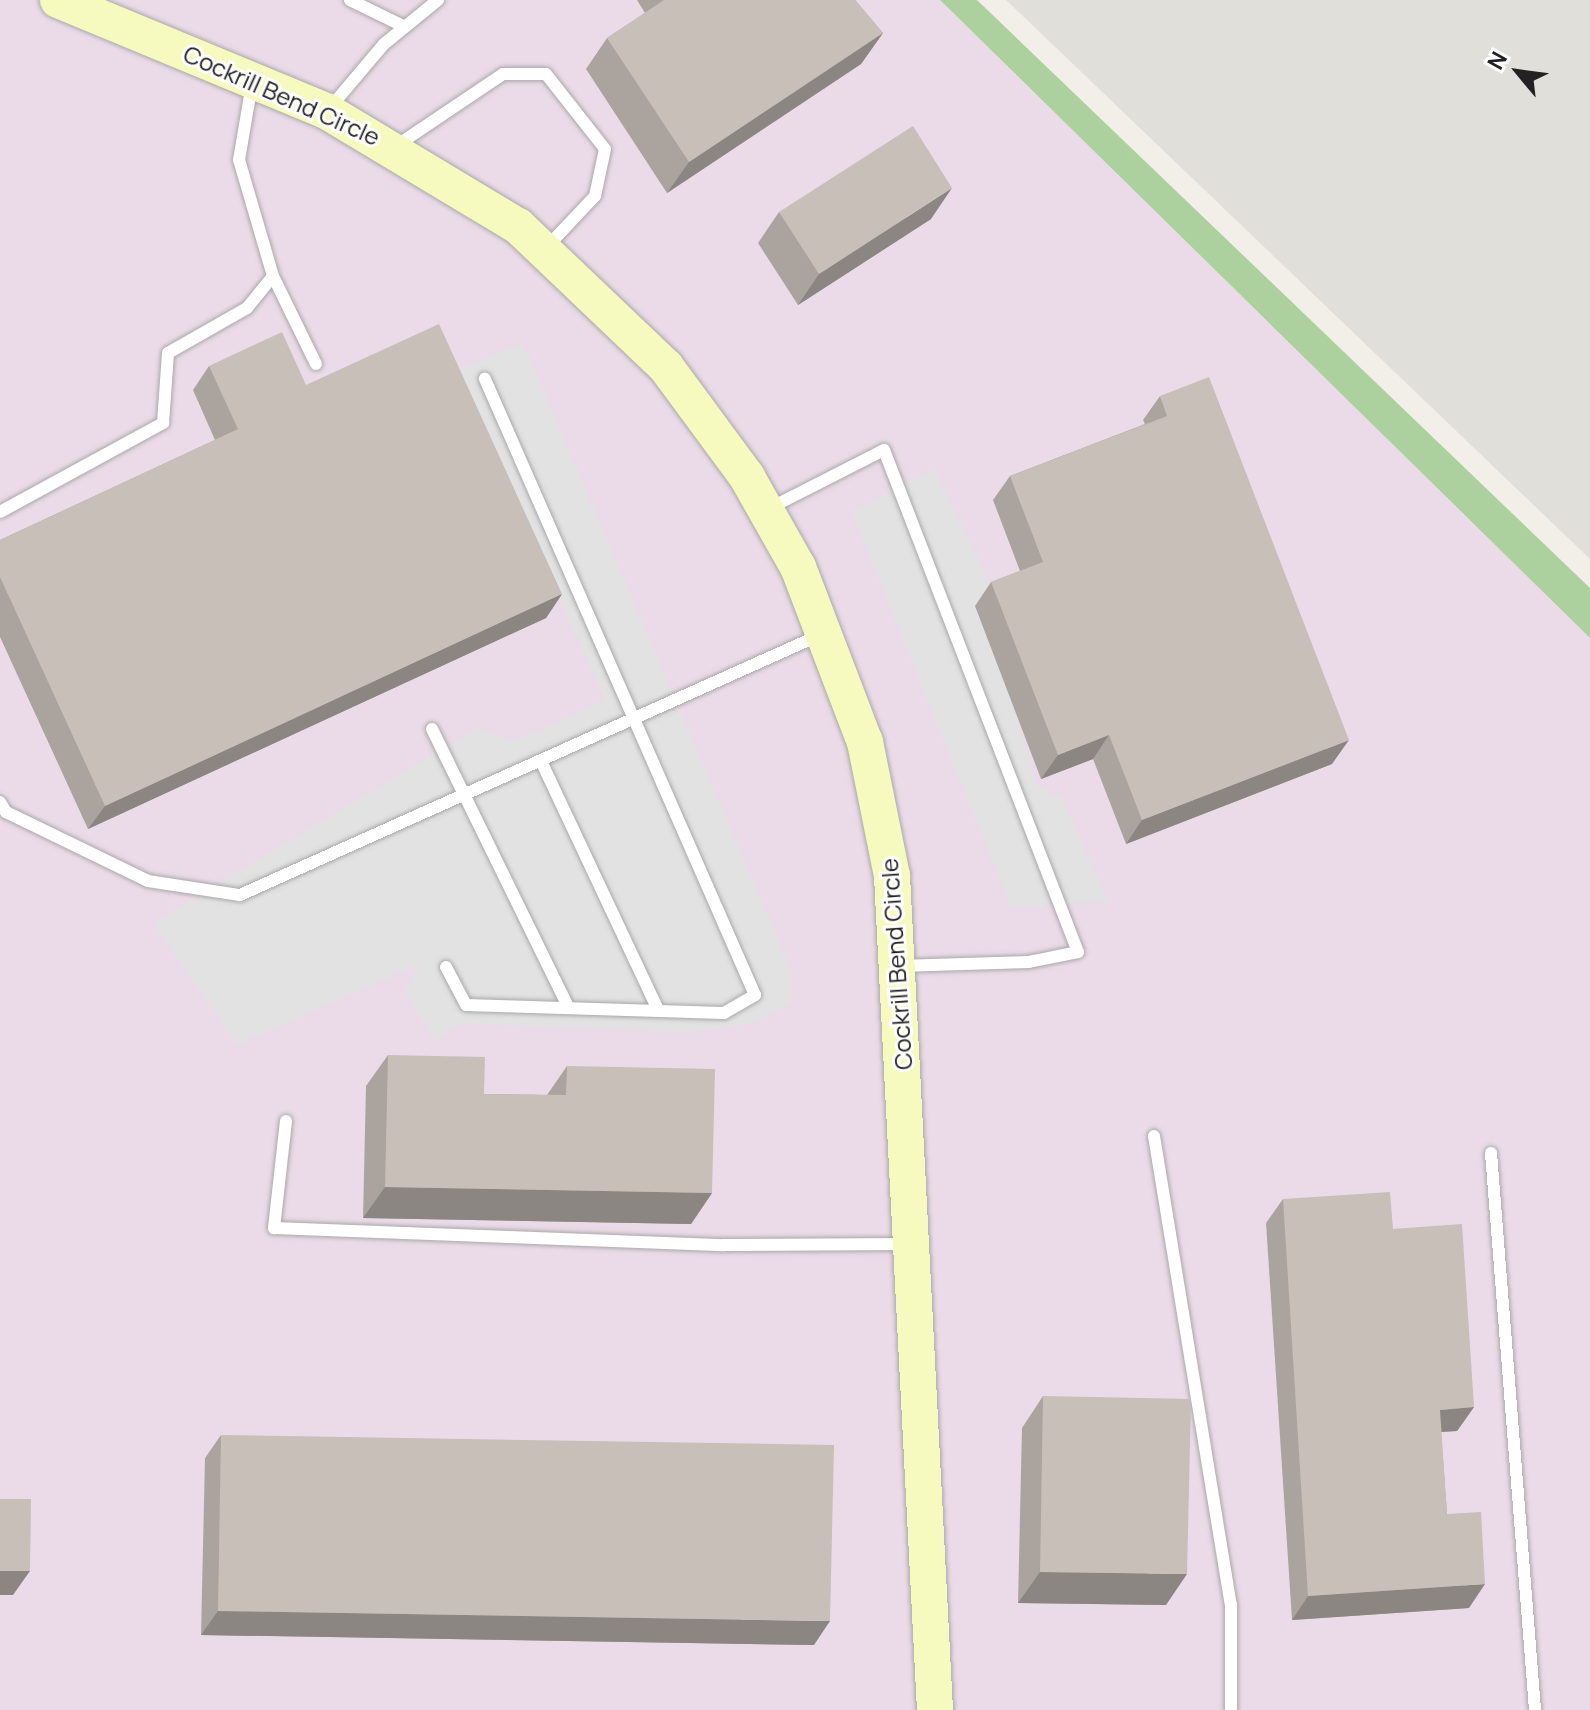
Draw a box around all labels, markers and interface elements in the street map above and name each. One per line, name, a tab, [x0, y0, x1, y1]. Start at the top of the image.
north arrow	[1478, 32, 1558, 112]
street label: Cockrill Bend Circle	[179, 39, 385, 151]
text: N	[1480, 46, 1514, 75]
street label: Cockrill Bend Circle	[874, 857, 918, 1071]

